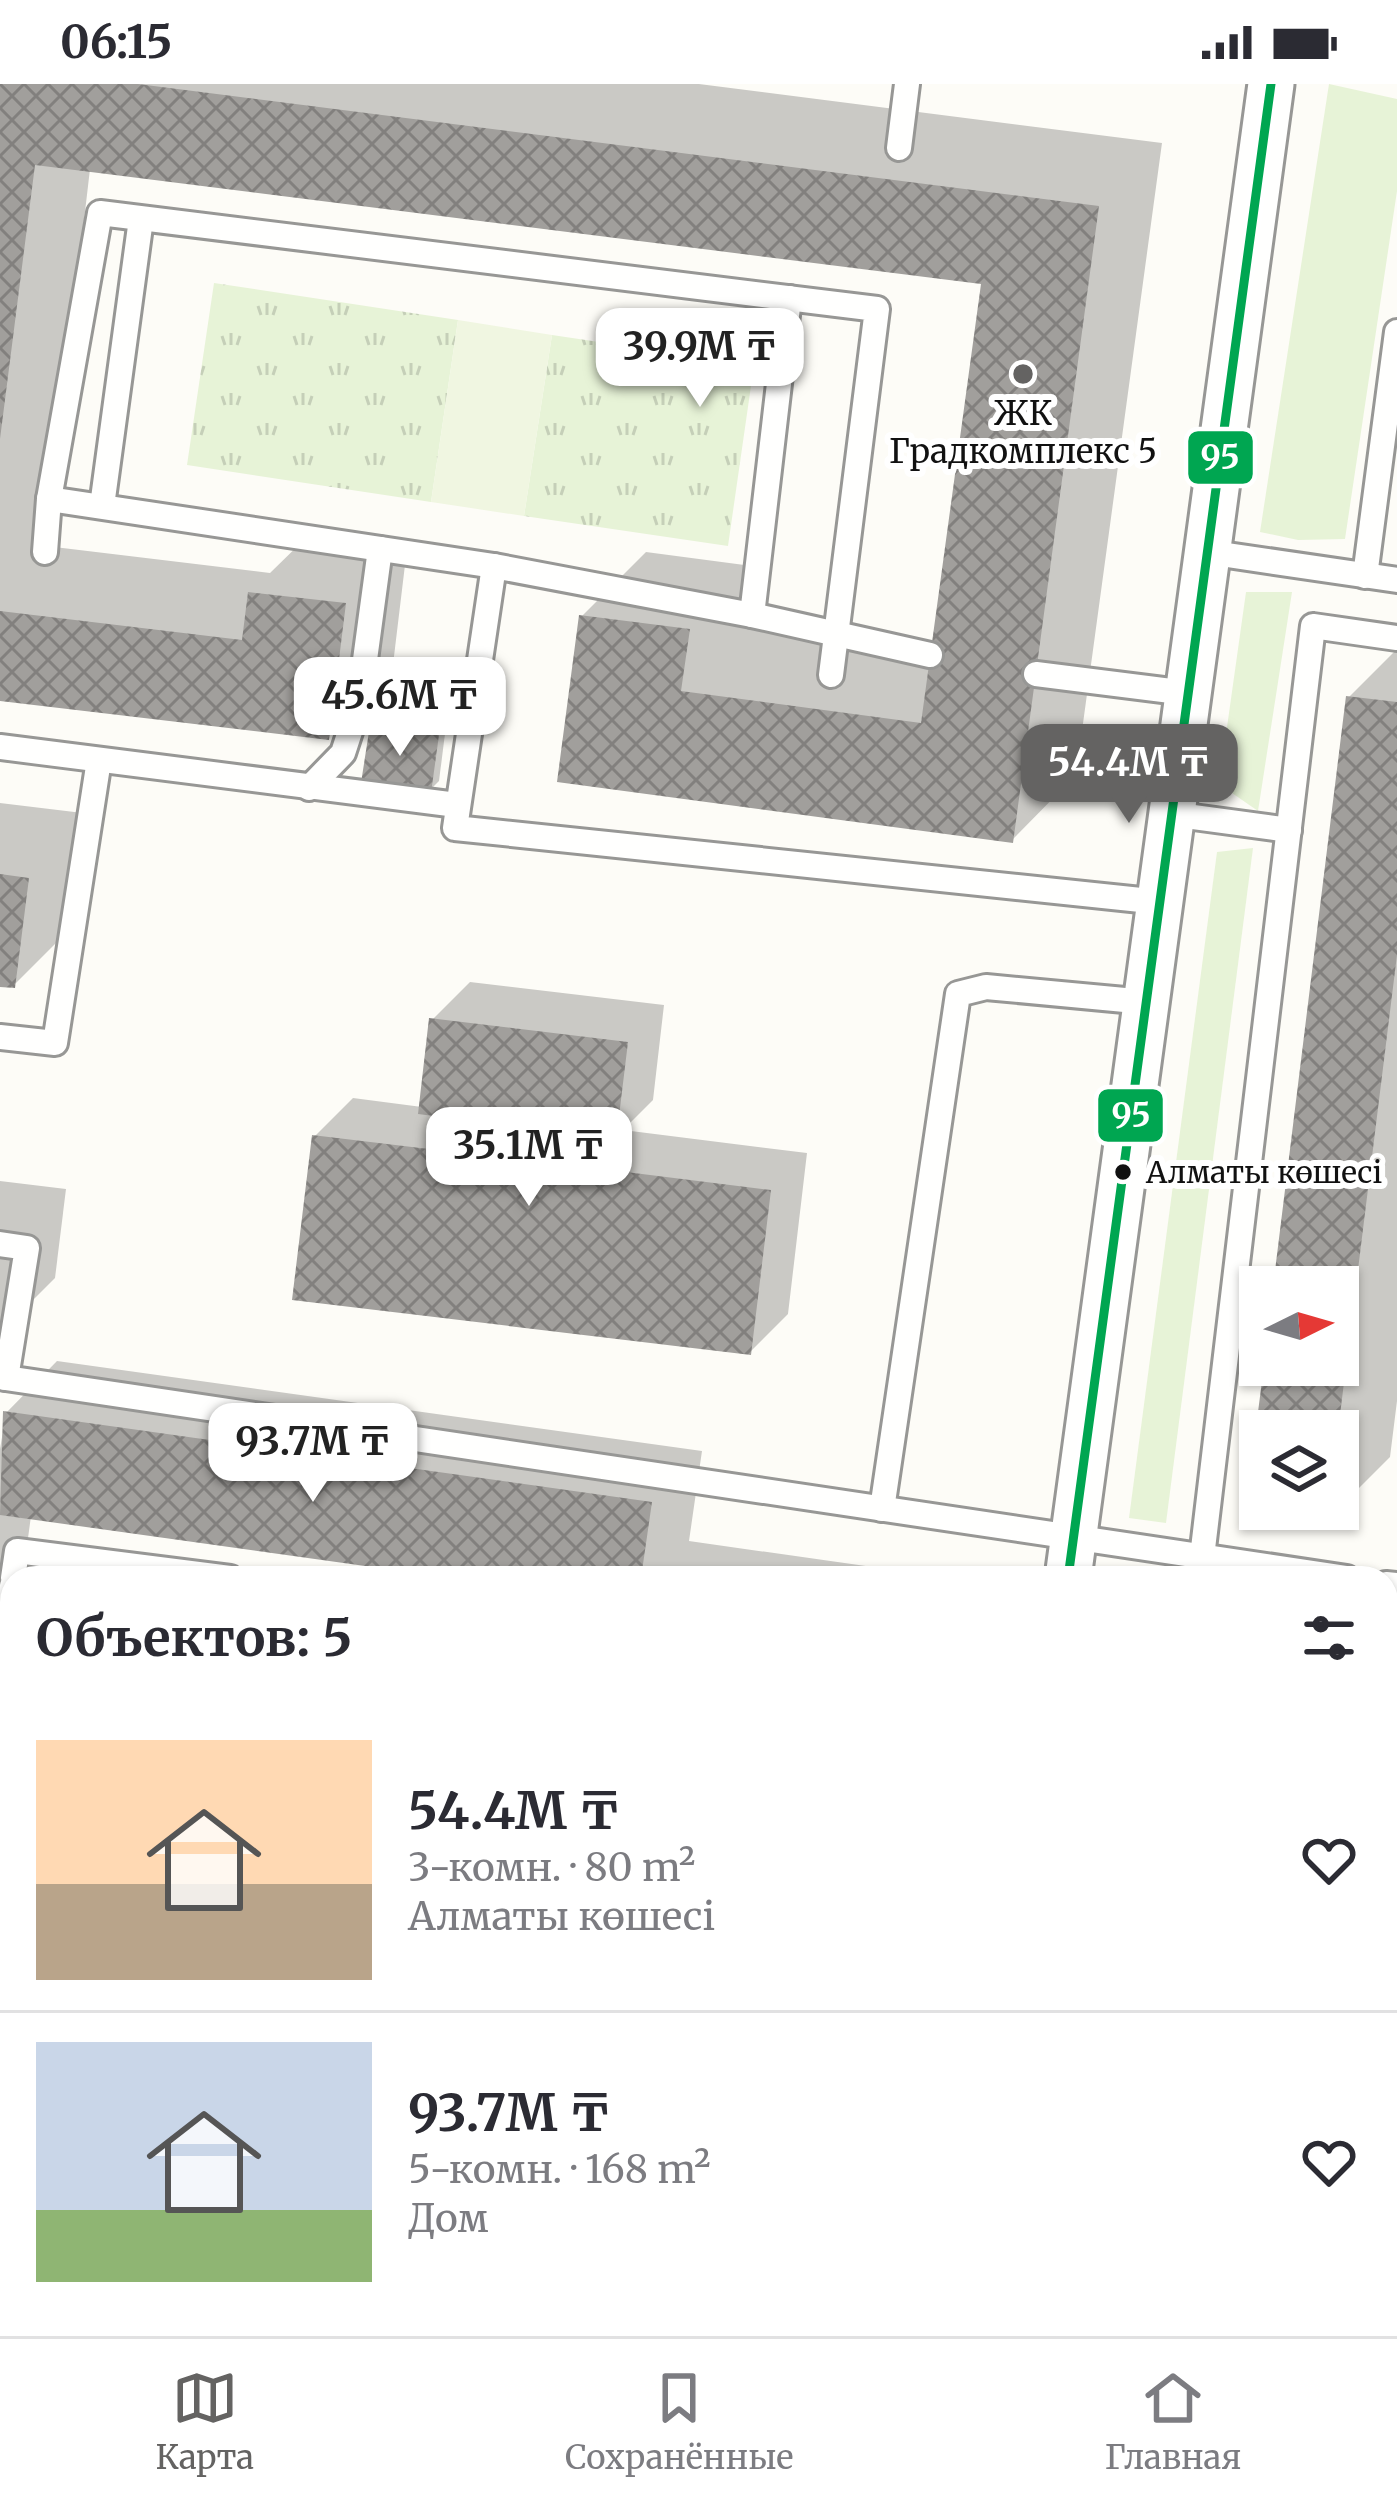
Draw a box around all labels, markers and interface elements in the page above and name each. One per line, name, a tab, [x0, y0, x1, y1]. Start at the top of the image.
text: 06:15	[60, 14, 172, 70]
pin: 39.9M ₸	[589, 308, 811, 410]
text: 39.9M ₸	[623, 322, 777, 371]
marker: ЖК Градкомплекс 5	[1010, 361, 1036, 387]
place label: ЖК Градкомплекс 5	[889, 393, 1157, 472]
line badge: 95	[1186, 429, 1255, 486]
text: 95	[1200, 437, 1240, 478]
pin: 45.6M ₸	[289, 657, 511, 759]
text: 45.6M ₸	[321, 671, 479, 720]
pin: 54.4M ₸	[1018, 724, 1240, 826]
text: 54.4M ₸	[1048, 738, 1210, 787]
line badge: 95	[1096, 1087, 1165, 1144]
text: 95	[1111, 1095, 1151, 1136]
pin: 35.1M ₸	[418, 1107, 640, 1209]
text: 35.1M ₸	[453, 1121, 605, 1170]
place label: Алматы көшесі	[1145, 1153, 1382, 1191]
marker: Алматы көшесі	[1112, 1161, 1134, 1183]
north arrow	[1239, 1266, 1359, 1386]
map controls	[1239, 1266, 1359, 1530]
pin: 93.7M ₸	[202, 1403, 424, 1505]
button: layers	[1239, 1410, 1359, 1530]
text: 93.7M ₸	[235, 1417, 391, 1466]
icon: filters	[1296, 1605, 1362, 1671]
text: Объектов: 5	[36, 1606, 352, 1670]
text: 54.4M ₸	[408, 1779, 621, 1843]
icon: home	[132, 1788, 276, 1932]
icon: heart	[1296, 1827, 1362, 1893]
text: 3-комн. · 80 m²	[408, 1843, 695, 1892]
text: Алматы көшесі	[408, 1892, 715, 1941]
text: 93.7M ₸	[408, 2081, 611, 2145]
icon: home	[132, 2090, 276, 2234]
icon: heart	[1296, 2129, 1362, 2195]
text: 5-комн. · 168 m²	[408, 2145, 711, 2194]
text: Дом	[408, 2194, 489, 2243]
tab: Карта	[156, 2365, 254, 2478]
tab: Сохранённые	[565, 2365, 794, 2478]
tab: Главная	[1105, 2365, 1241, 2478]

